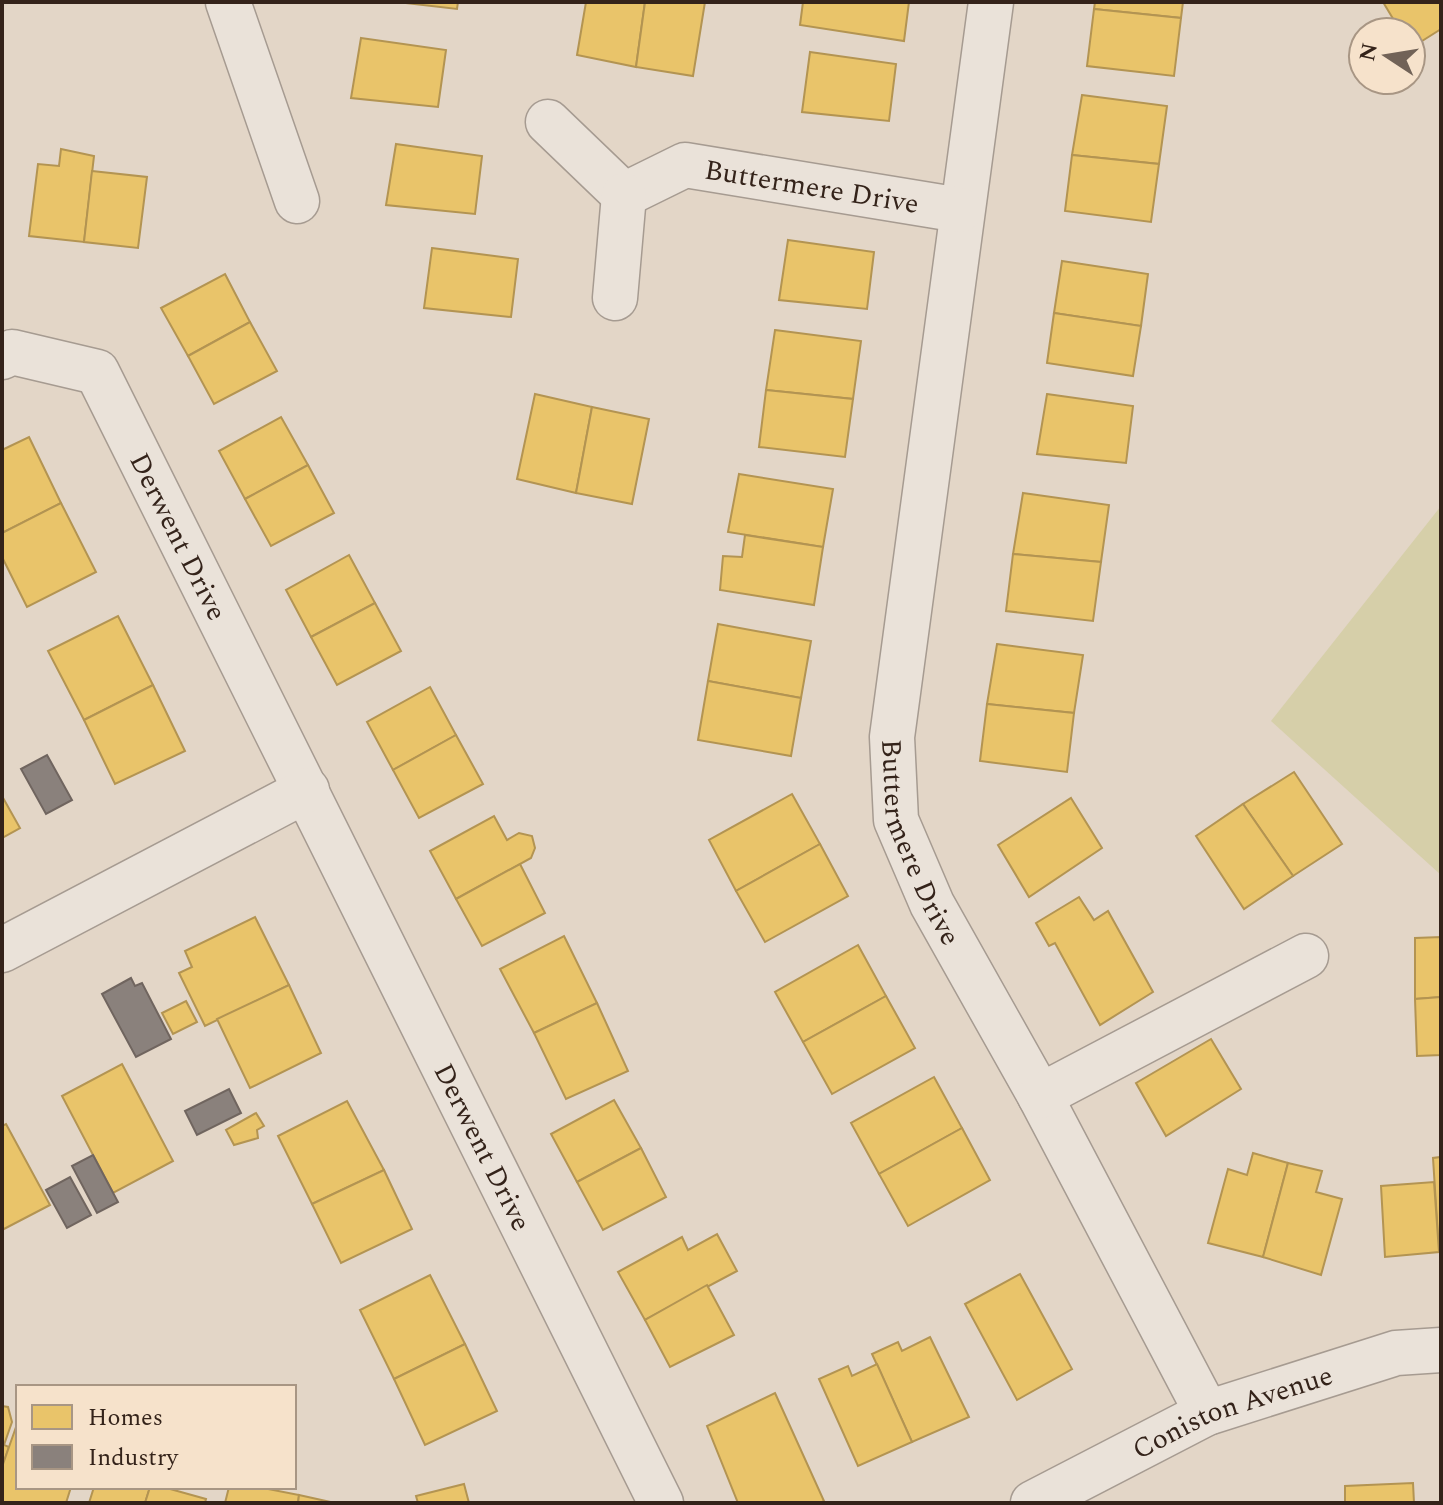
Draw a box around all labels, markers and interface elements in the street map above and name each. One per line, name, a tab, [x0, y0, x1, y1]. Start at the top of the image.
north arrow	[1347, 16, 1427, 96]
text: N	[1351, 40, 1387, 64]
street label: Buttermere Drive	[701, 149, 922, 226]
street label: Derwent Drive	[117, 445, 238, 628]
street label: Buttermere Drive	[869, 738, 971, 954]
street label: Derwent Drive	[422, 1056, 542, 1239]
street label: Coniston Avenue	[1125, 1354, 1338, 1471]
legend	[16, 1385, 296, 1489]
text: Homes	[88, 1400, 163, 1436]
text: Industry	[88, 1440, 180, 1476]

